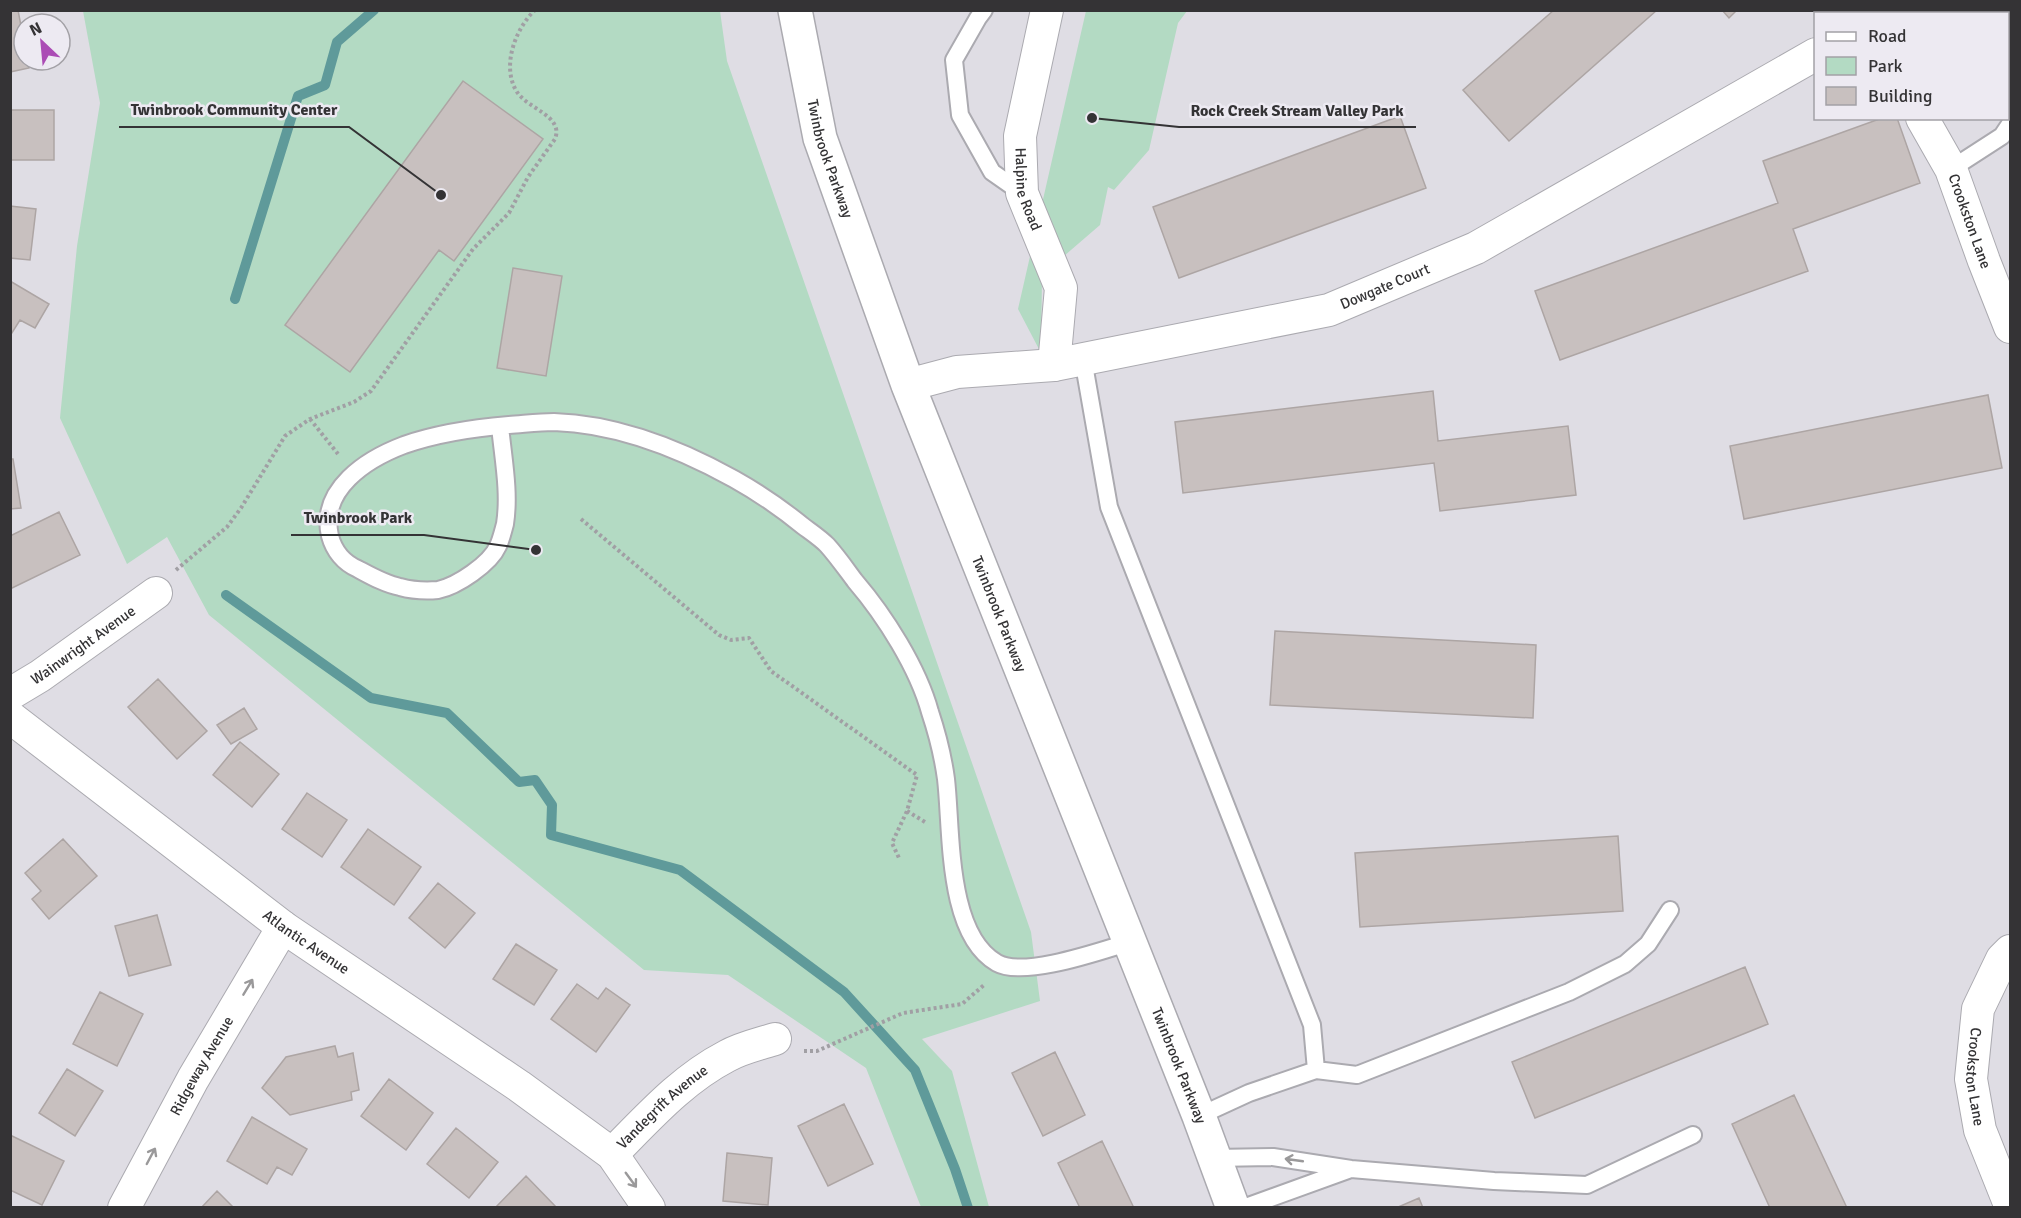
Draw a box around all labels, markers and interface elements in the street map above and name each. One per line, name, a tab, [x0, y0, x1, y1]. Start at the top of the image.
north arrow	[12, 12, 72, 72]
legend	[1814, 12, 2009, 120]
text: N	[26, 18, 45, 41]
text: Road	[1868, 25, 1907, 47]
text: Park	[1868, 55, 1903, 77]
text: Building	[1868, 85, 1932, 107]
callout: Twinbrook Community Center	[119, 93, 349, 127]
callout: Rock Creek Stream Valley Park	[1179, 93, 1416, 127]
street label: Twinbrook Parkway	[804, 98, 857, 220]
text: Twinbrook Community Center	[131, 100, 338, 120]
text: Rock Creek Stream Valley Park	[1190, 101, 1404, 121]
street label: Halpine Road	[1011, 147, 1045, 233]
street label: Crookston Lane	[1944, 171, 1995, 271]
street label: Dowgate Court	[1337, 260, 1432, 313]
callout: Twinbrook Park	[291, 501, 424, 535]
text: Twinbrook Park	[304, 508, 413, 528]
street label: Twinbrook Parkway	[968, 553, 1030, 675]
street label: Wainwright Avenue	[28, 602, 139, 688]
street label: Atlantic Avenue	[259, 906, 353, 978]
one-way arrow	[242, 979, 254, 996]
street label: Twinbrook Parkway	[1148, 1005, 1210, 1126]
street label: Ridgeway Avenue	[166, 1013, 237, 1119]
street label: Crookston Lane	[1962, 1026, 1988, 1127]
street label: Vandegrift Avenue	[613, 1061, 711, 1153]
one-way arrow	[145, 1148, 157, 1165]
one-way arrow	[1284, 1154, 1304, 1165]
one-way arrow	[625, 1172, 637, 1188]

